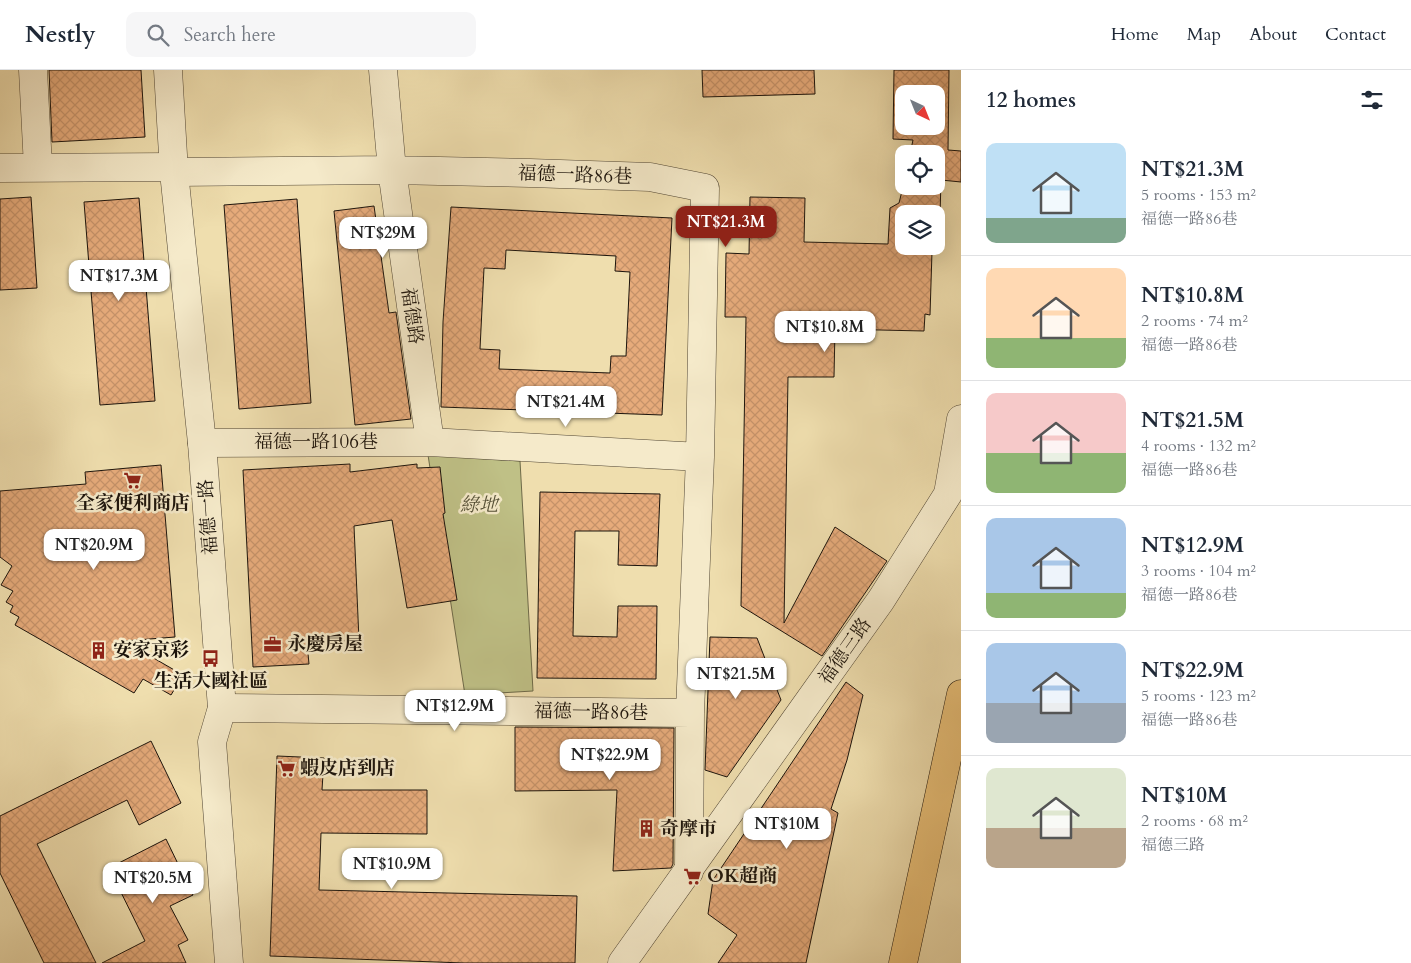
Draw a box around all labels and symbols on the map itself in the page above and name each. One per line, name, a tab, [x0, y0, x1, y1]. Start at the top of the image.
north arrow	[895, 85, 945, 135]
street label: 福德一路86巷	[517, 160, 633, 190]
pin: NT$21.3M	[674, 206, 778, 248]
pin: NT$29M	[342, 216, 424, 259]
pin: NT$17.3M	[67, 260, 171, 302]
street label: 福德路	[395, 286, 429, 346]
pin: NT$10.8M	[773, 310, 877, 353]
pin: NT$21.4M	[514, 386, 618, 428]
street label: 福德一路106巷	[254, 429, 378, 455]
supermarket icon: 全家便利商店	[123, 470, 143, 490]
street label: 福德一路	[192, 478, 224, 556]
place label: 全家便利商店	[76, 490, 190, 516]
park label: 綠地	[460, 492, 500, 518]
pin: NT$20.9M	[42, 528, 146, 571]
street label: 福德三路	[813, 612, 877, 690]
place label: 永慶房屋	[287, 631, 363, 657]
office icon: 永慶房屋	[263, 634, 283, 654]
place label: 安家京彩	[113, 637, 189, 663]
building icon: 安家京彩	[89, 640, 109, 660]
bus stop icon: 生活大國社區	[201, 648, 221, 668]
pin: NT$21.5M	[684, 658, 788, 700]
place label: 生活大國社區	[154, 668, 268, 694]
pin: NT$12.9M	[403, 690, 507, 732]
street label: 福德一路86巷	[534, 698, 648, 726]
pin: NT$22.9M	[558, 738, 662, 781]
place label: 蝦皮店到店	[300, 755, 395, 781]
supermarket icon: 蝦皮店到店	[276, 758, 296, 778]
pin: NT$10M	[746, 808, 828, 850]
place label: 奇摩市	[660, 816, 717, 842]
building icon: 奇摩市	[636, 819, 656, 839]
pin: NT$10.9M	[340, 848, 444, 890]
pin: NT$20.5M	[101, 862, 205, 904]
place label: OK超商	[707, 863, 777, 889]
supermarket icon: OK超商	[683, 866, 703, 886]

